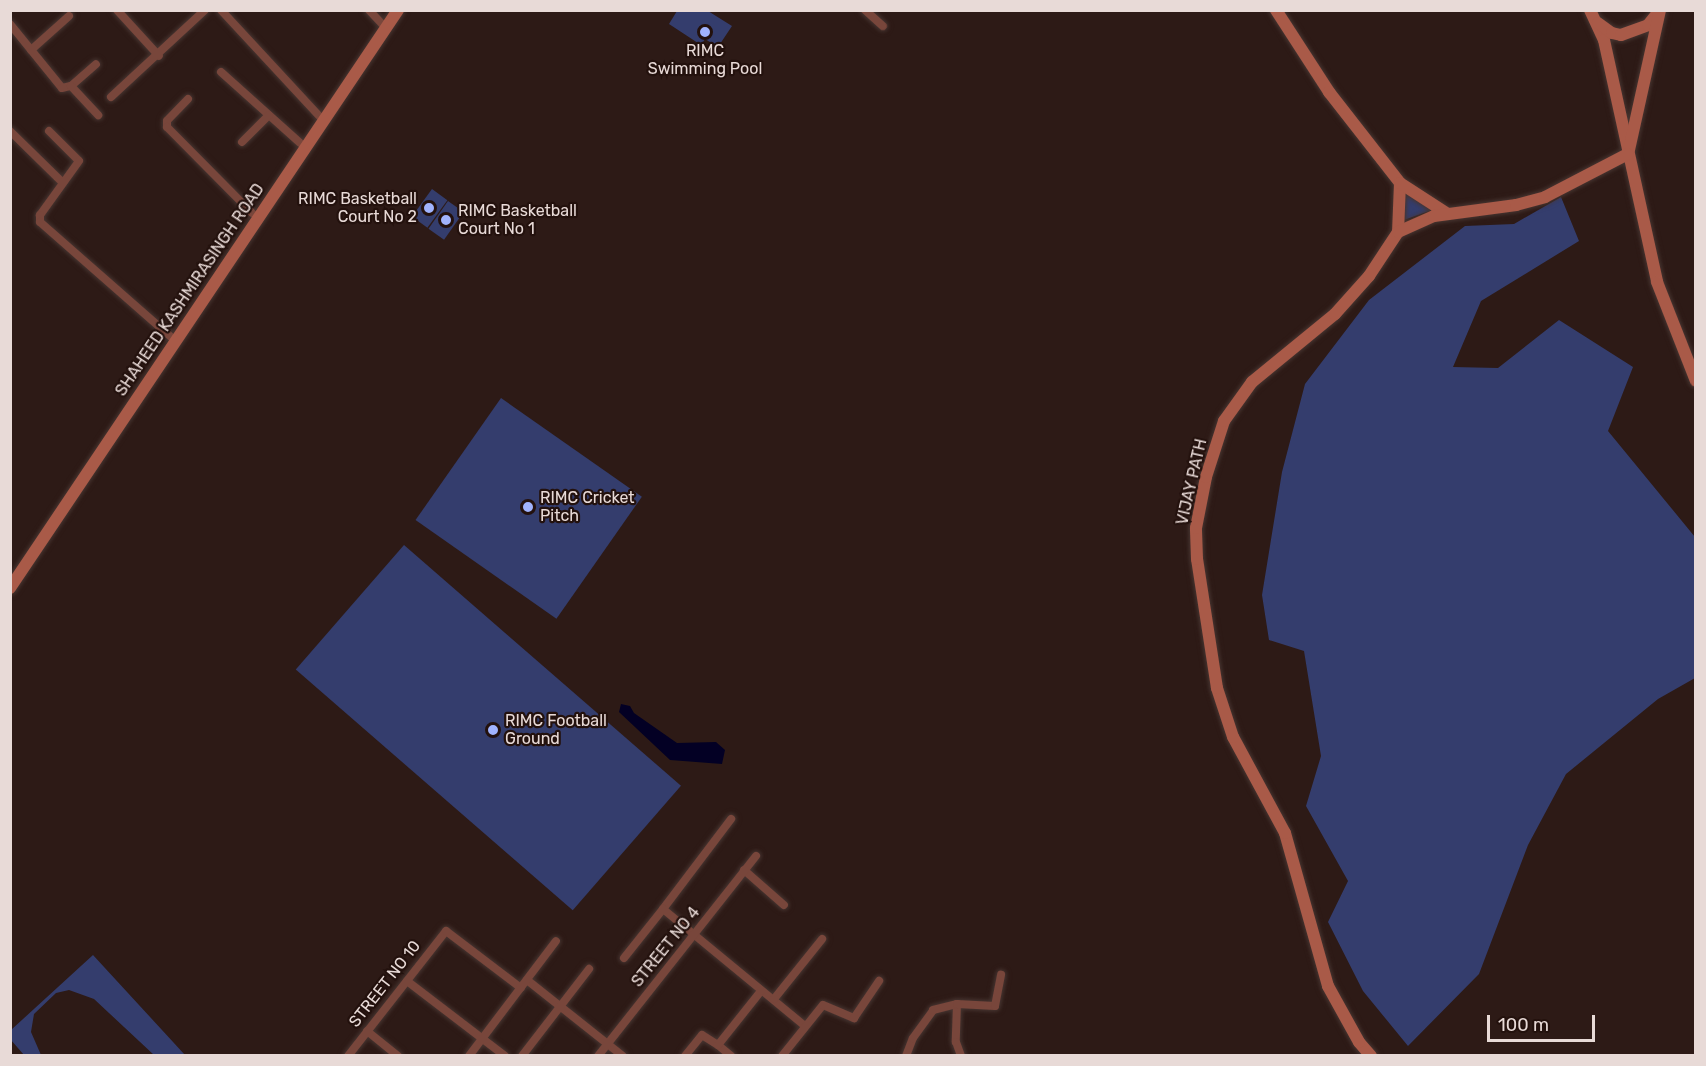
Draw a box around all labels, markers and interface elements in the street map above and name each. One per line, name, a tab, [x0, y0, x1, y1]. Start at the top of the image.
marker: RIMC Swimming Pool	[698, 25, 712, 39]
place label: RIMC Swimming Pool	[648, 41, 762, 79]
street label: SHAHEED KASHMIRASINGH ROAD	[112, 180, 268, 400]
place label: RIMC Basketball Court No 2	[298, 189, 417, 227]
marker: RIMC Basketball Court No 2	[422, 201, 436, 215]
place label: RIMC Basketball Court No 1	[458, 201, 577, 239]
marker: RIMC Basketball Court No 1	[439, 213, 453, 227]
street label: VIJAY PATH	[1173, 437, 1211, 527]
place label: RIMC Cricket Pitch	[540, 488, 635, 526]
marker: RIMC Cricket Pitch	[521, 500, 535, 514]
place label: RIMC Football Ground	[505, 711, 607, 749]
marker: RIMC Football Ground	[486, 723, 500, 737]
street label: STREET NO 4	[628, 903, 704, 991]
street label: STREET NO 10	[345, 937, 425, 1031]
scale bar	[1490, 1003, 1598, 1041]
text: 100 m	[1498, 1014, 1549, 1036]

